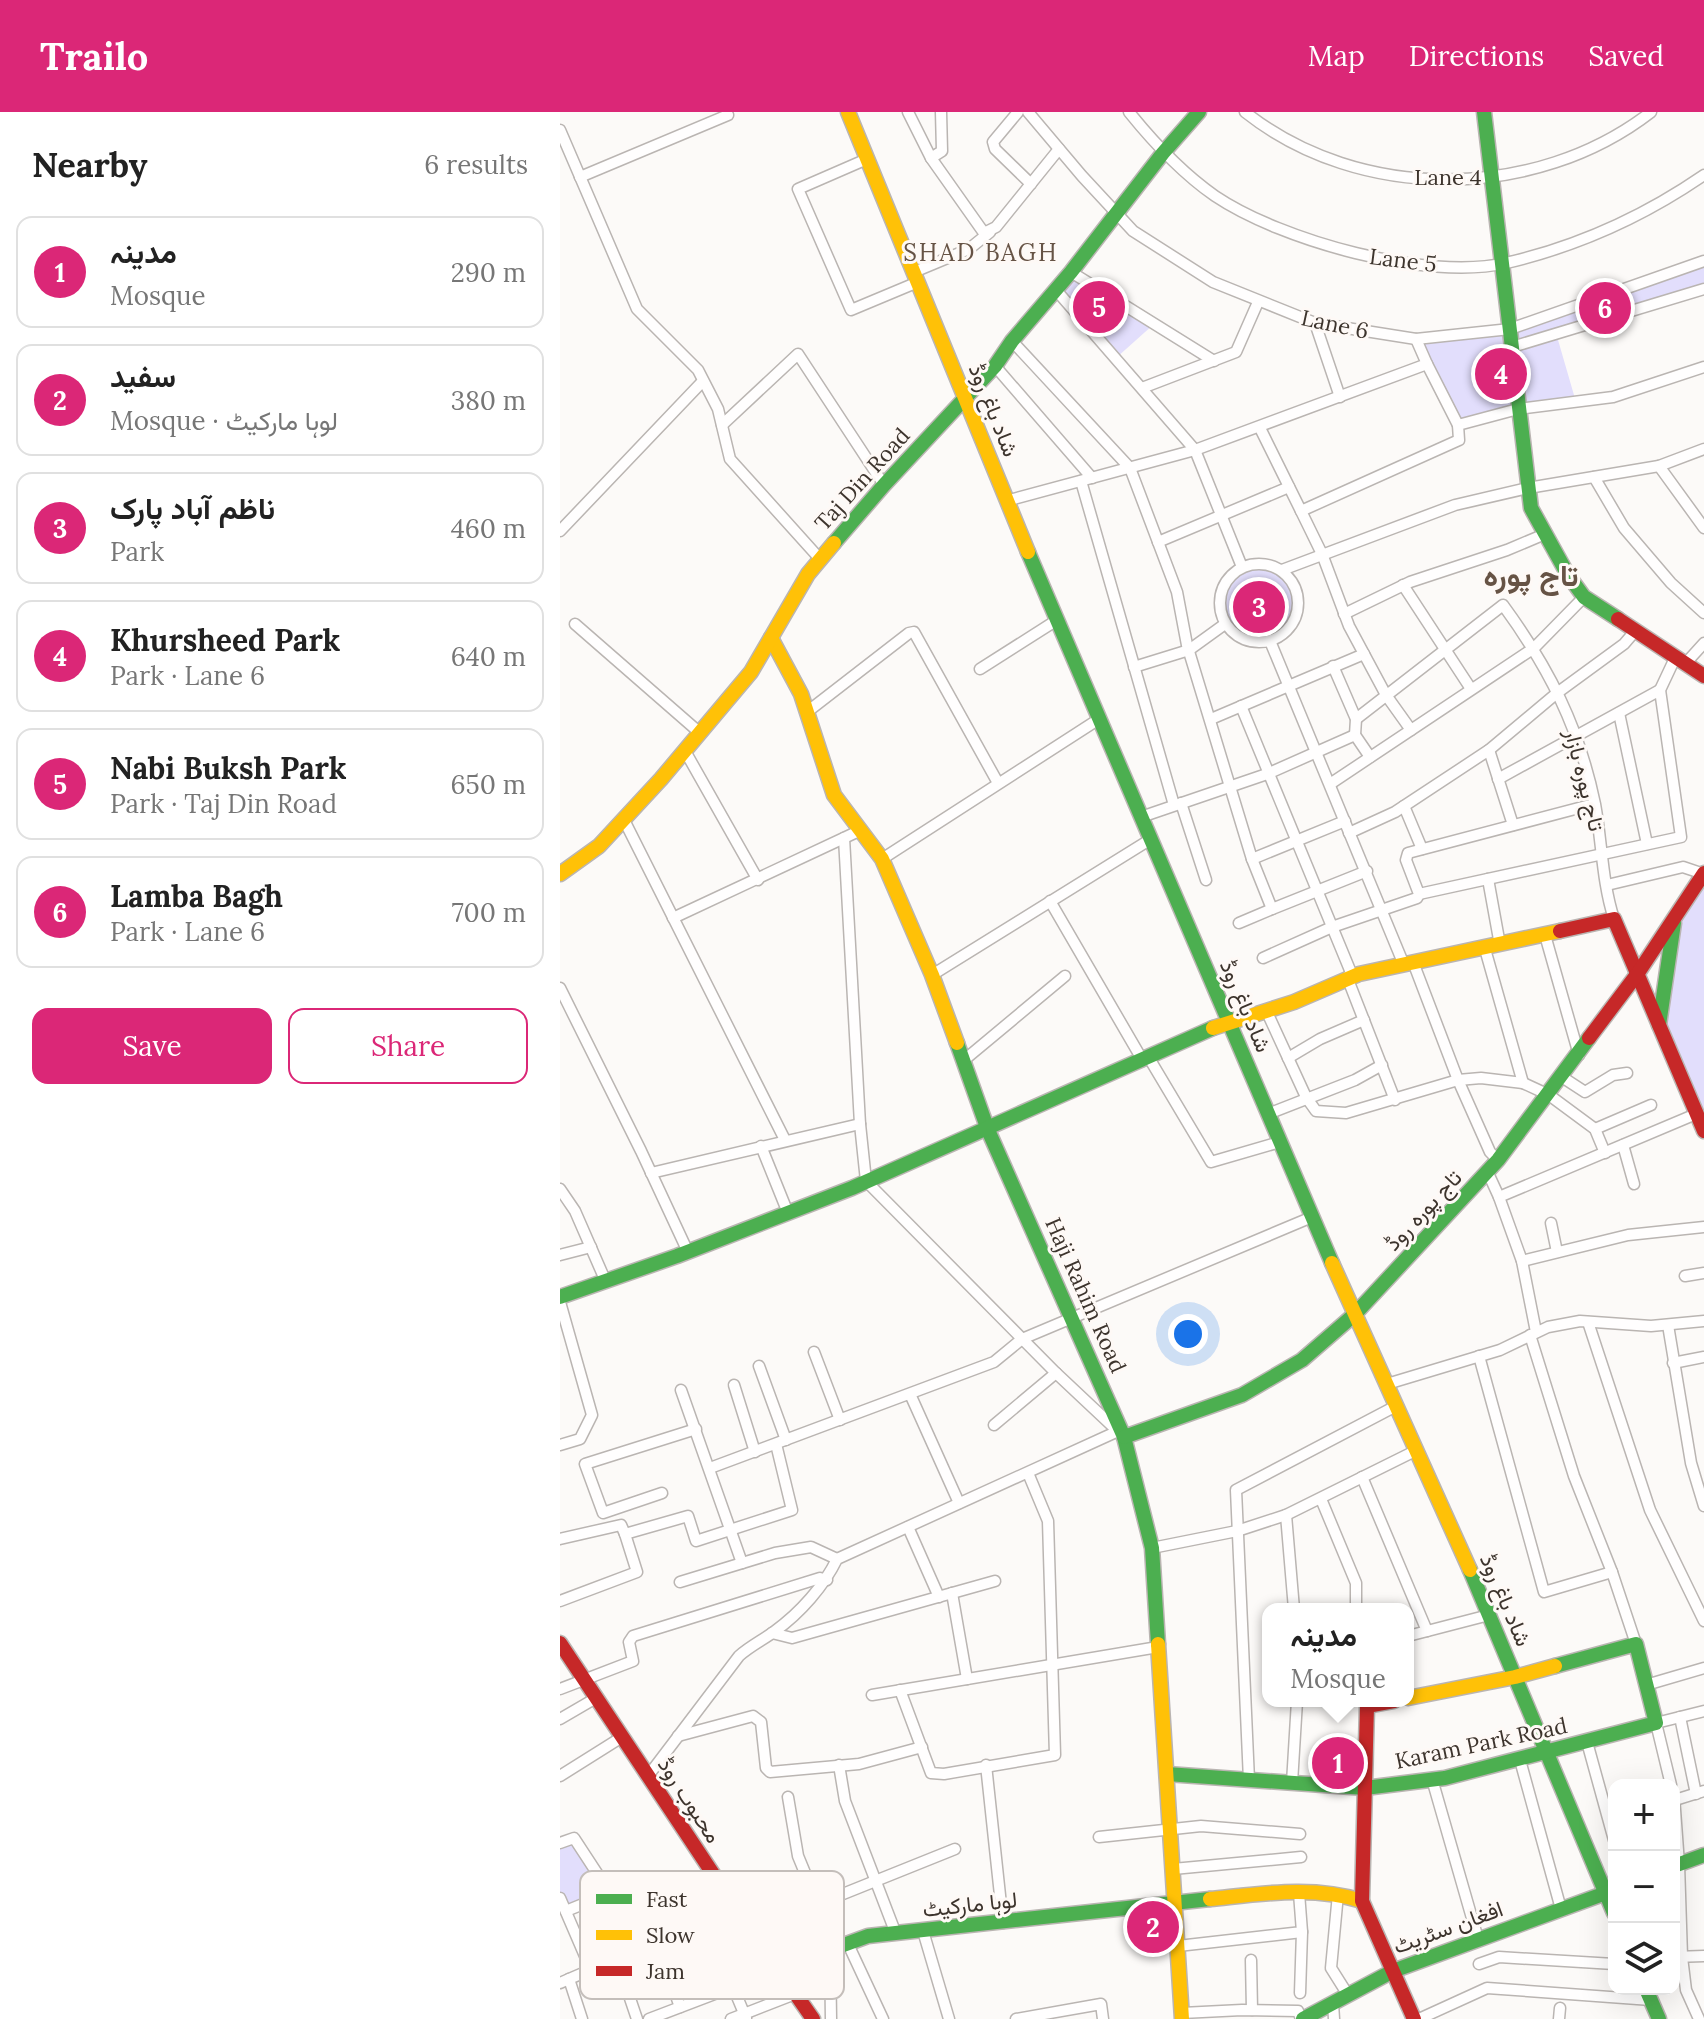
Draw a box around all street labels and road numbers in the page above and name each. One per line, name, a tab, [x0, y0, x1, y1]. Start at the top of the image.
street label: Lane 4	[1414, 163, 1482, 191]
street label: Lane 5	[1368, 242, 1438, 278]
street label: Lane 6	[1299, 303, 1371, 345]
street label: شاد باغ روڈ	[962, 360, 1025, 461]
street label: Taj Din Road	[808, 422, 916, 536]
street label: تاج پورہ بازار	[1558, 725, 1611, 834]
street label: شاد باغ روڈ	[1213, 956, 1278, 1057]
street label: تاج پورہ روڈ	[1378, 1164, 1468, 1257]
street label: Haji Rahim Road	[1039, 1213, 1133, 1377]
street label: شاد باغ روڈ	[1473, 1550, 1538, 1651]
street label: Karam Park Road	[1392, 1711, 1570, 1775]
street label: محبوب روڈ	[652, 1752, 728, 1848]
street label: لوہا مارکیٹ	[921, 1885, 1019, 1924]
street label: افغان سٹریٹ	[1389, 1894, 1507, 1960]

